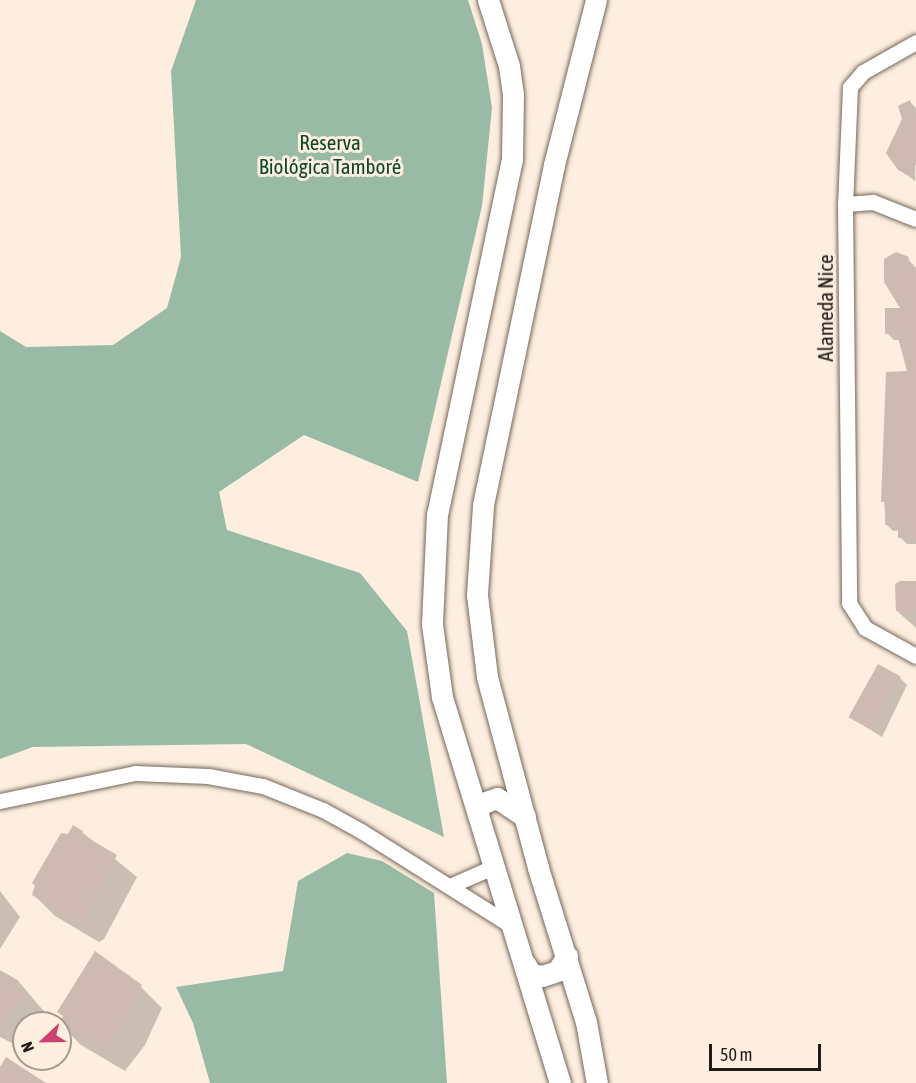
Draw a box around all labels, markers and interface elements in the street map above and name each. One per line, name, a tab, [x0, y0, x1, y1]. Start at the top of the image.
park label: Reserva Biológica Tamboré	[259, 129, 401, 179]
street label: Alameda Nice	[812, 254, 838, 362]
north arrow	[12, 1011, 72, 1071]
scale bar	[712, 1032, 824, 1070]
text: N	[17, 1039, 37, 1055]
text: 50 m	[720, 1044, 752, 1065]

